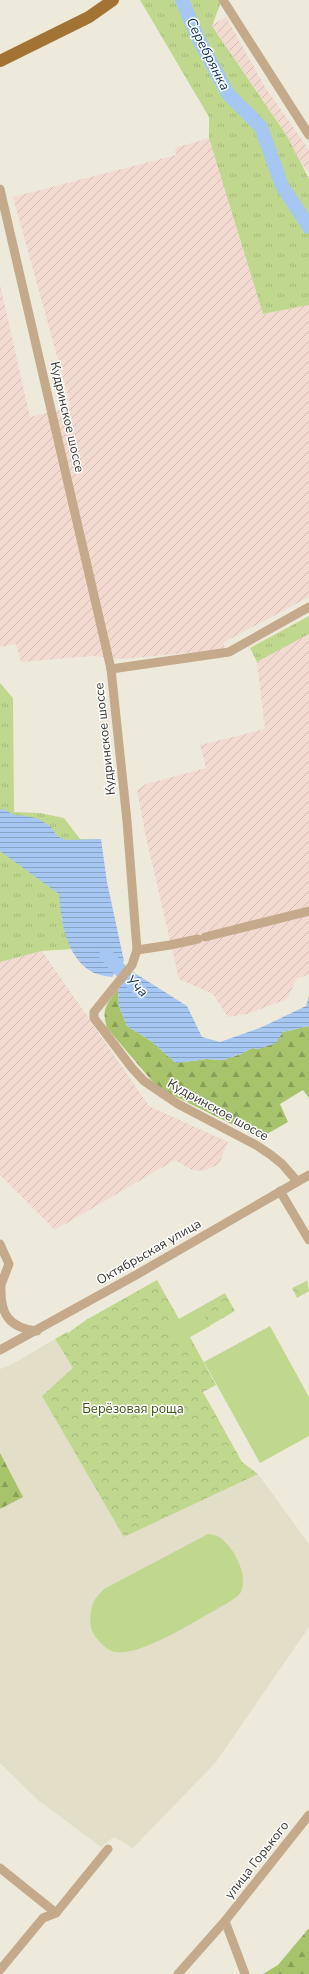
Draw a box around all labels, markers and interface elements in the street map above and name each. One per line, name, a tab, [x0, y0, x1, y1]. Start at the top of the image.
water label: Серебрянка	[181, 14, 235, 94]
street label: Кудринское шоссе	[46, 360, 88, 474]
street label: Кудринское шоссе	[90, 682, 120, 796]
water label: Уча	[122, 971, 152, 1001]
street label: Кудринское шоссе	[164, 1075, 272, 1145]
street label: Октябрьская улица	[93, 1215, 205, 1289]
park label: Берёзовая роща	[82, 1400, 184, 1418]
street label: улица Горького	[221, 1817, 293, 1903]

